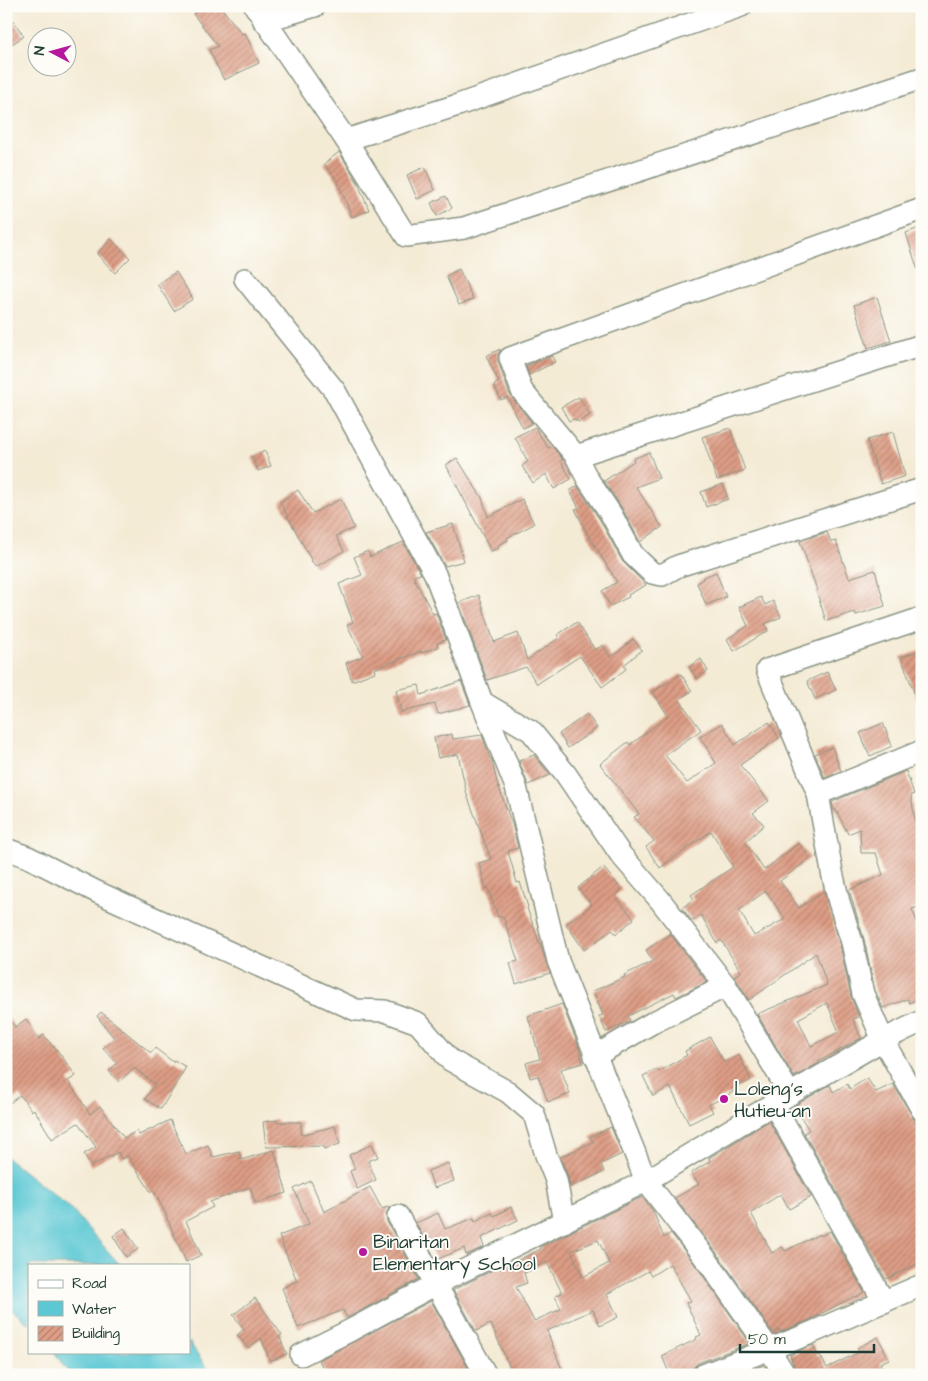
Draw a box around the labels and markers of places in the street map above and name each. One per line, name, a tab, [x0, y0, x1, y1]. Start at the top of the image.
place label: Loleng's Hutieu-an	[734, 1076, 811, 1125]
marker: Loleng's Hutieu-an	[718, 1093, 730, 1105]
place label: Binaritan Elementary School	[373, 1229, 536, 1279]
marker: Binaritan Elementary School	[357, 1246, 369, 1258]

